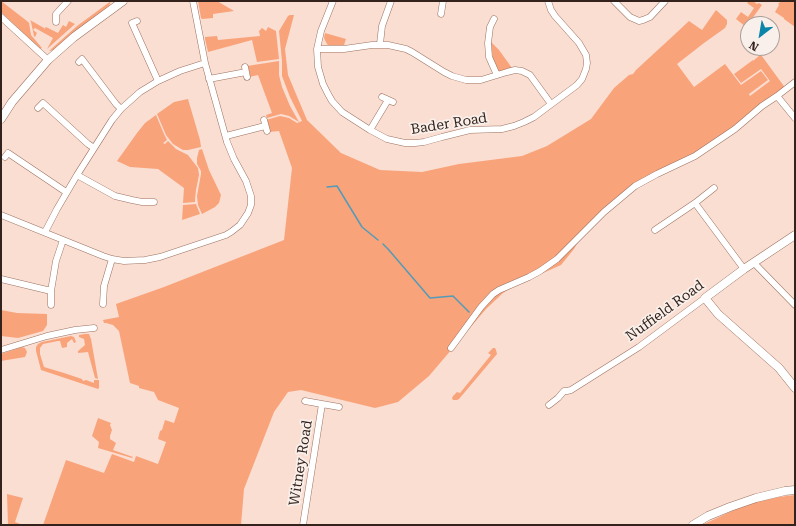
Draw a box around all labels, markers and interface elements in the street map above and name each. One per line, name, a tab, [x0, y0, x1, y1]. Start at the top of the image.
north arrow	[740, 16, 780, 56]
text: N	[747, 38, 761, 54]
street label: Bader Road	[410, 110, 488, 138]
street label: Nuffield Road	[623, 277, 707, 345]
street label: Witney Road	[286, 419, 316, 507]

